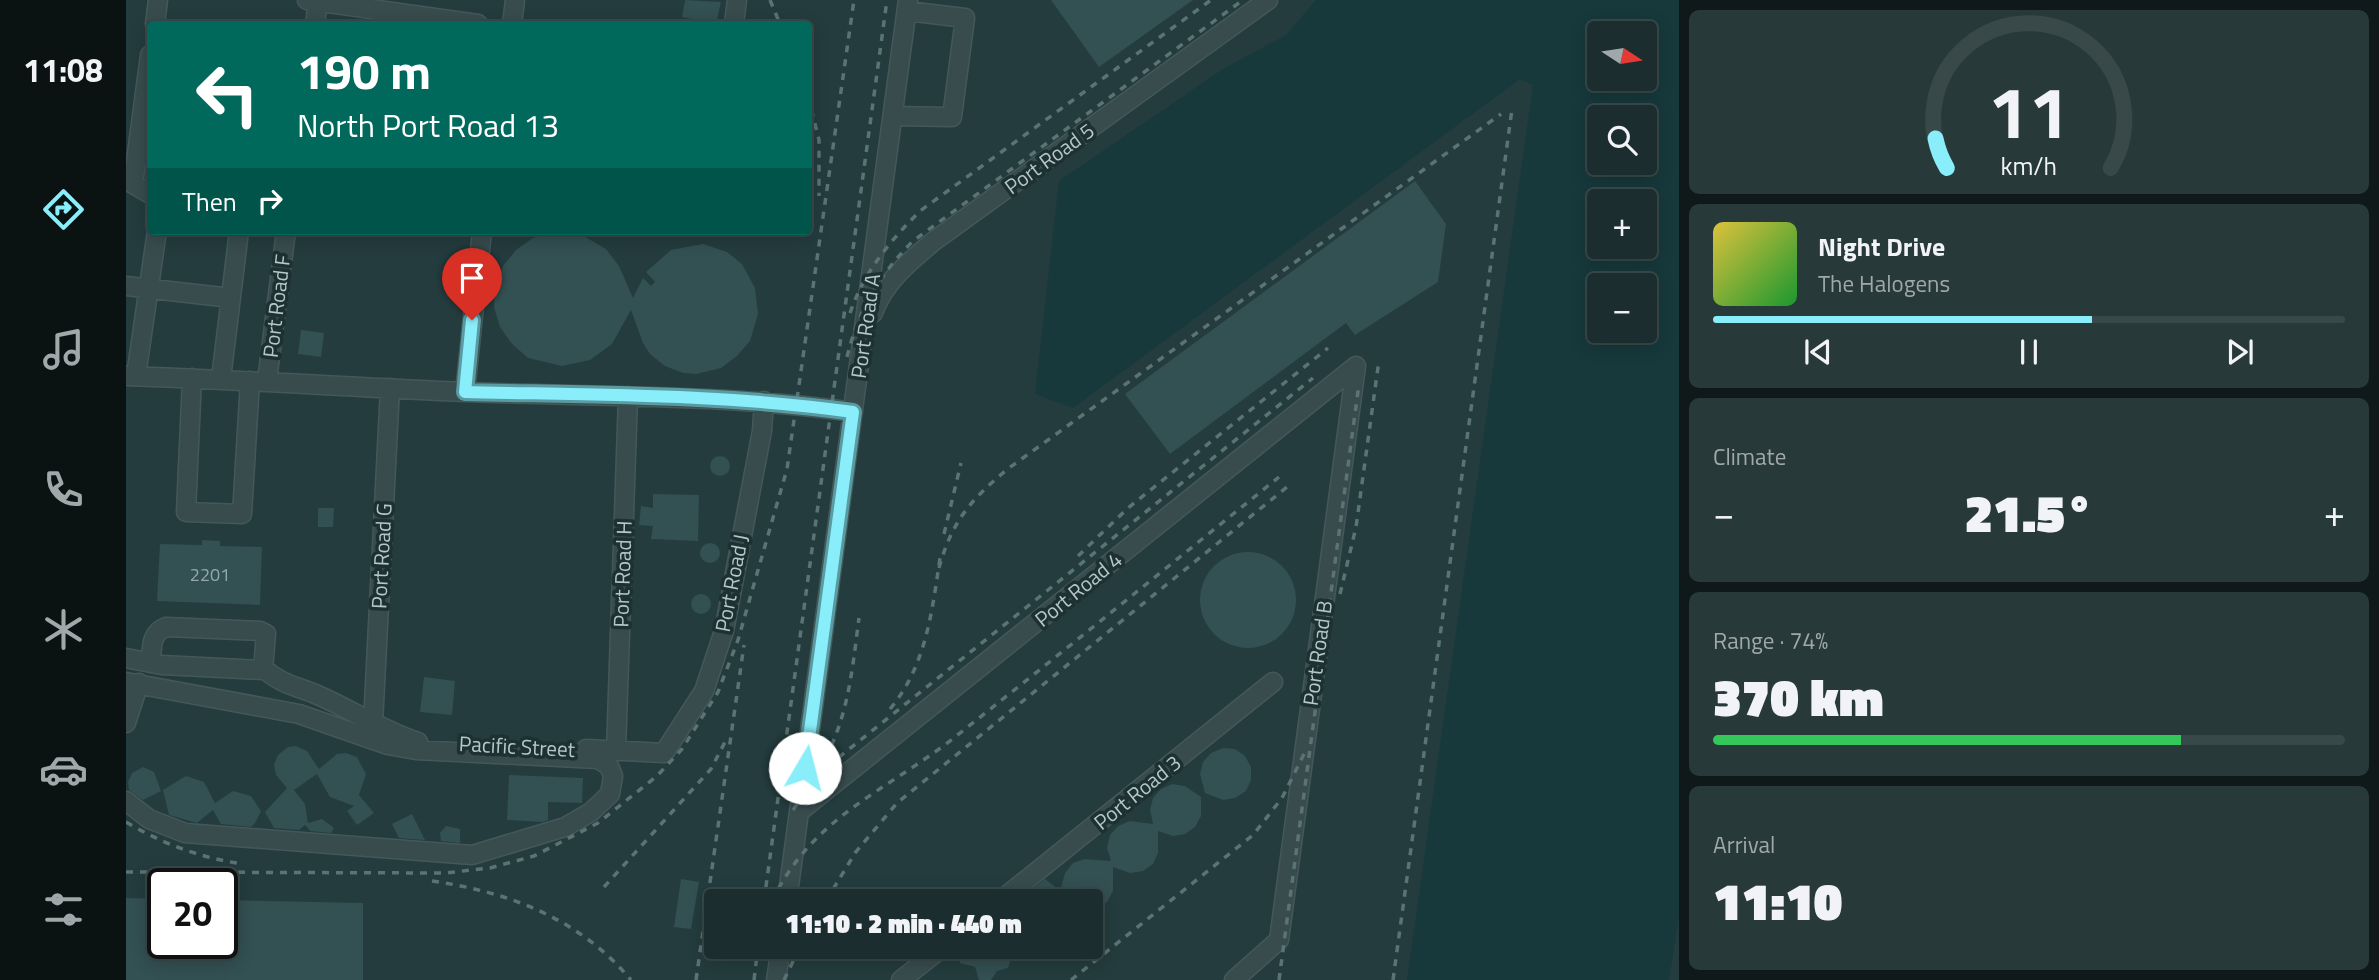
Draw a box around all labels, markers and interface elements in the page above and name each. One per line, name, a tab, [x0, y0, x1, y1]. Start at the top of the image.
north arrow	[1587, 21, 1657, 91]
map controls	[1587, 21, 1657, 343]
text: 190 m	[297, 33, 431, 108]
text: 11:08	[23, 46, 103, 94]
icon: left	[182, 49, 273, 140]
text: 11	[1988, 56, 2070, 166]
text: North Port Road 13	[297, 101, 559, 149]
button: search	[1587, 105, 1657, 175]
street label: Port Road 5	[997, 114, 1101, 202]
text: km/h	[2001, 147, 2057, 185]
text: Then	[182, 182, 237, 221]
icon: right	[251, 182, 289, 220]
icon: directions	[39, 185, 88, 234]
button: +	[1587, 189, 1657, 259]
text: Night Drive	[1818, 227, 1945, 266]
pin	[442, 248, 502, 320]
street label: Port Road F	[254, 253, 298, 359]
icon: arrive	[453, 259, 491, 297]
text: The Halogens	[1818, 266, 1950, 301]
street label: Port Road A	[842, 271, 888, 380]
button: −	[1587, 273, 1657, 343]
icon: music	[39, 325, 88, 374]
icon: previous	[1799, 333, 1837, 371]
icon: pause	[2010, 333, 2048, 371]
icon: next	[2221, 333, 2259, 371]
text: Climate	[1713, 439, 1786, 474]
icon: phone	[39, 465, 88, 514]
text: 21.5°	[1964, 473, 2094, 552]
text: −	[1713, 484, 1734, 542]
text: +	[2324, 484, 2345, 542]
street label: Port Road G	[362, 502, 400, 610]
street label: Port Road H	[604, 520, 640, 628]
street label: Port Road J	[706, 531, 756, 635]
street label: Port Road 4	[1027, 544, 1129, 634]
house number: 2201	[190, 561, 230, 588]
street label: Port Road B	[1294, 598, 1340, 708]
icon: climate	[39, 605, 88, 654]
text: Range · 74%	[1713, 623, 1828, 658]
text: 370 km	[1713, 657, 1884, 736]
street label: Pacific Street	[458, 727, 576, 765]
position arrow	[768, 731, 842, 805]
icon: car	[39, 745, 88, 794]
street label: Port Road 3	[1086, 747, 1188, 837]
text: Arrival	[1713, 827, 1775, 862]
text: 11:10	[1713, 861, 1842, 940]
speed limit sign: 20	[147, 868, 238, 959]
icon: filters	[39, 885, 88, 934]
text: 11:10 · 2 min · 440 m	[785, 904, 1022, 943]

